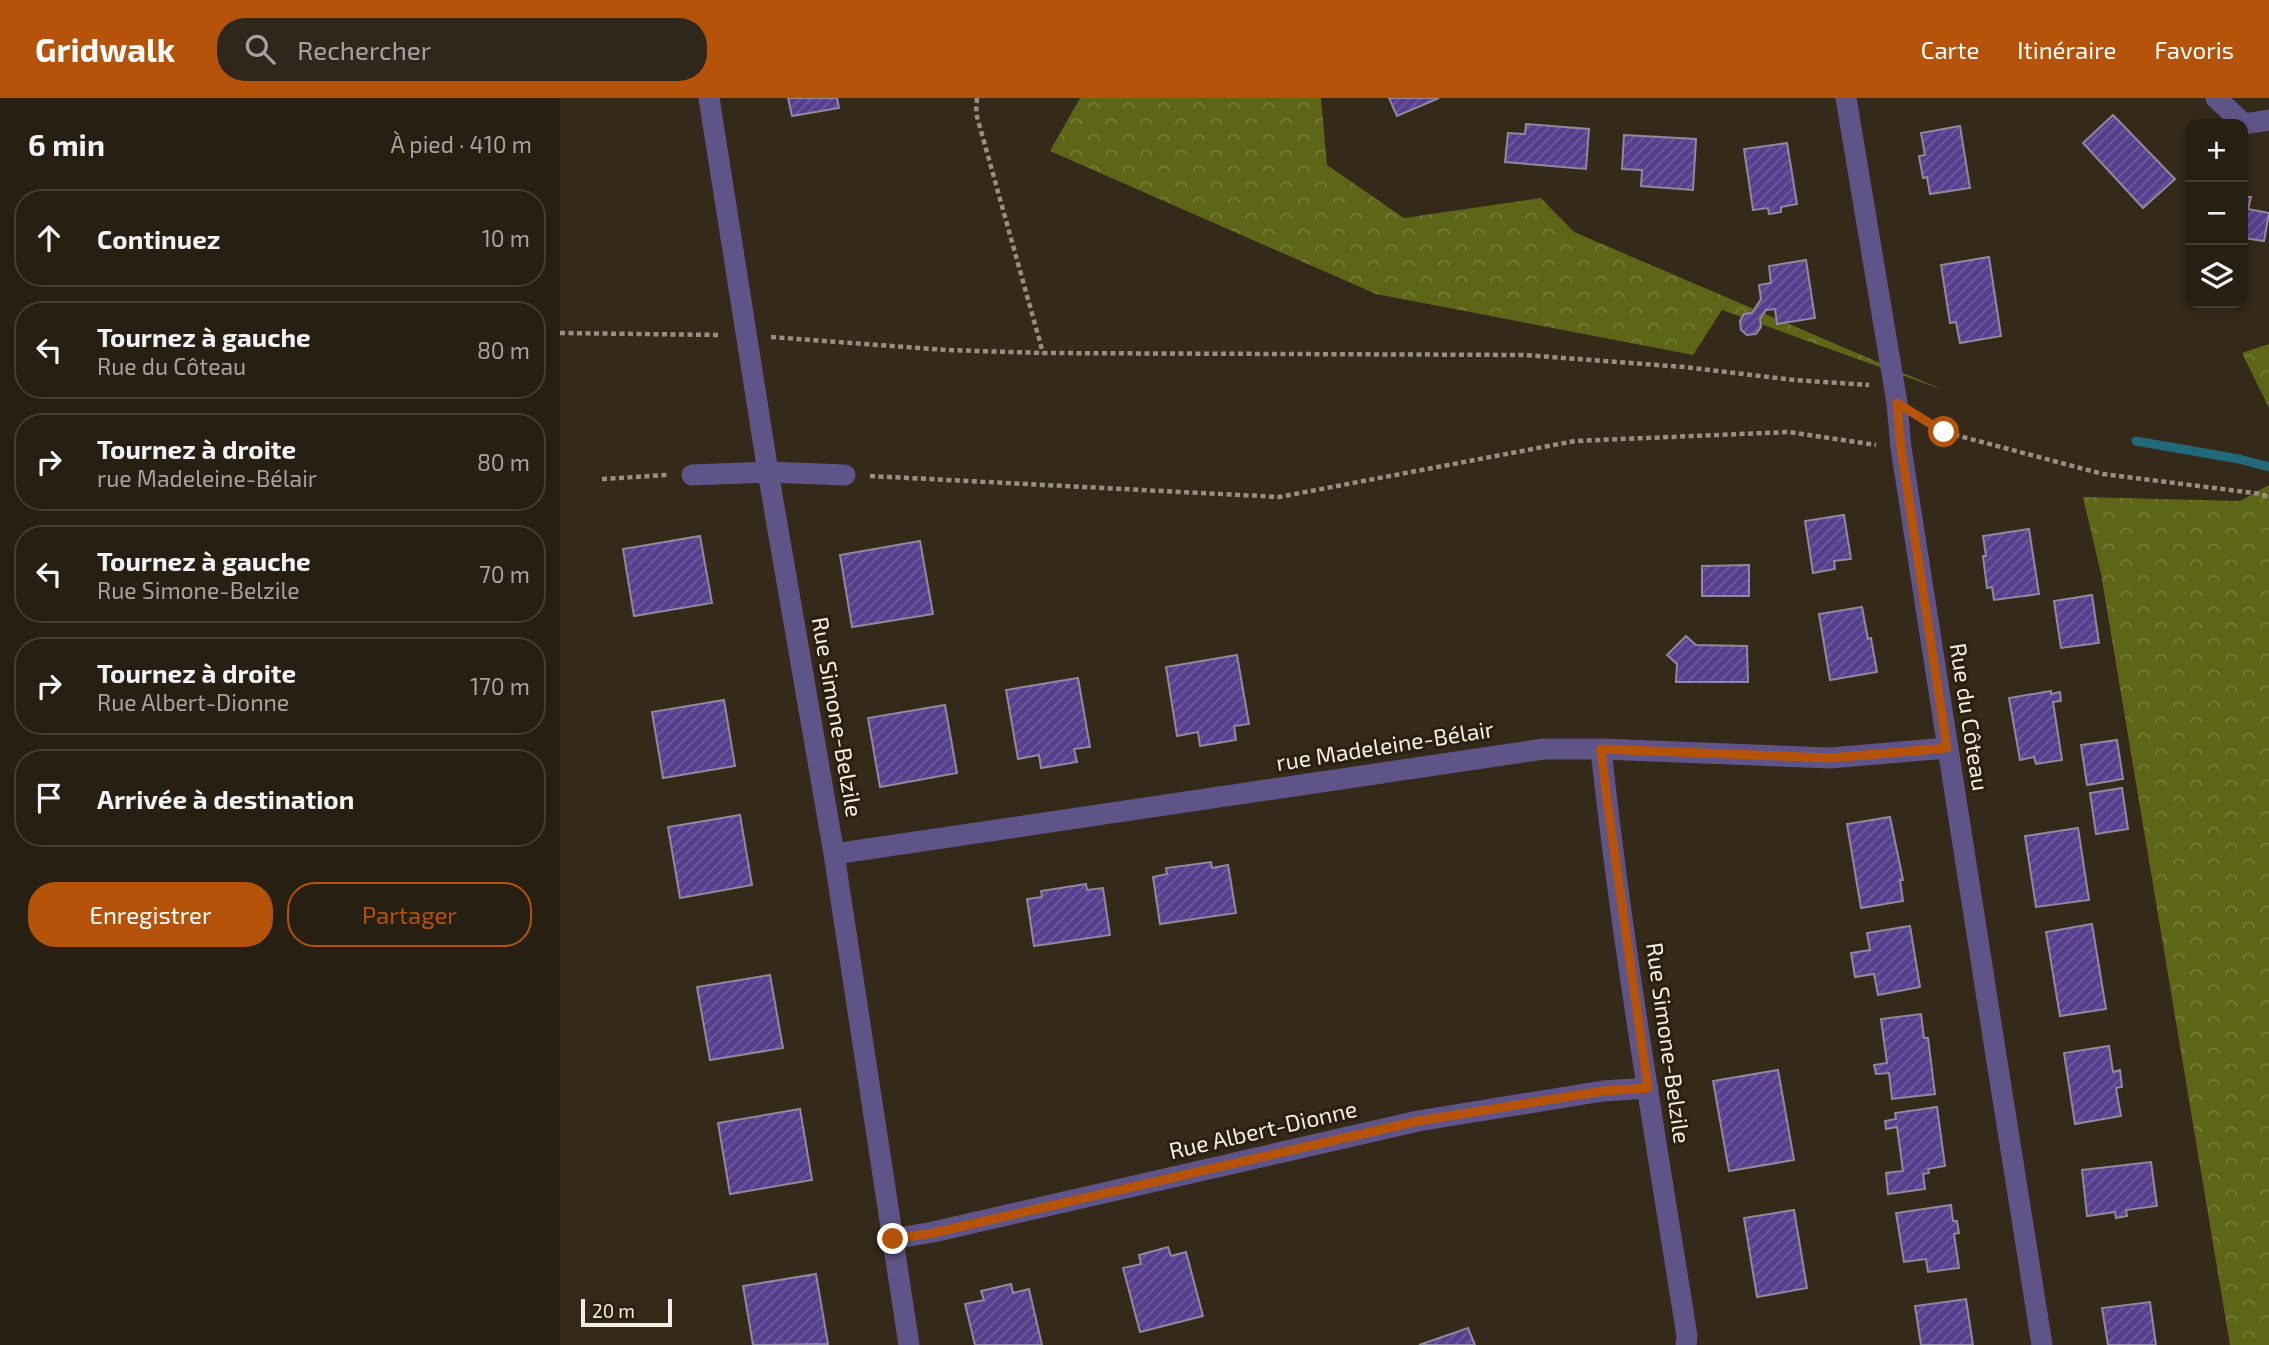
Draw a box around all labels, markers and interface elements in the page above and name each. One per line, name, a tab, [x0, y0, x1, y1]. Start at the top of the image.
search box	[217, 18, 707, 81]
text: Gridwalk	[35, 29, 175, 69]
icon: search	[241, 30, 279, 68]
text: Rechercher	[297, 34, 431, 65]
text: Carte	[1921, 35, 1979, 64]
text: Itinéraire	[2017, 35, 2116, 64]
text: Favoris	[2154, 35, 2234, 64]
map controls	[2185, 119, 2248, 308]
button: +	[2185, 119, 2248, 182]
text: 6 min	[28, 126, 105, 162]
text: À pied · 410 m	[390, 130, 532, 158]
button: −	[2185, 182, 2248, 245]
icon: ahead	[30, 219, 68, 257]
text: Continuez	[97, 223, 220, 254]
text: 10 m	[482, 224, 530, 252]
button: layers	[2185, 245, 2248, 308]
text: Tournez à gauche	[97, 321, 311, 352]
icon: left	[30, 331, 68, 369]
text: 80 m	[477, 336, 530, 364]
text: Rue du Côteau	[97, 352, 246, 380]
route start	[1928, 416, 1959, 447]
text: Tournez à droite	[97, 433, 296, 464]
icon: right	[30, 443, 68, 481]
text: 80 m	[477, 448, 530, 476]
text: rue Madeleine-Bélair	[97, 464, 317, 492]
text: Tournez à gauche	[97, 545, 311, 576]
icon: left	[30, 555, 68, 593]
text: 70 m	[479, 560, 530, 588]
text: Rue Simone-Belzile	[97, 576, 300, 604]
street label: Rue Simone-Belzile	[807, 615, 869, 819]
street label: Rue du Côteau	[1944, 641, 1995, 793]
text: Tournez à droite	[97, 657, 296, 688]
icon: right	[30, 667, 68, 705]
text: 170 m	[470, 672, 530, 700]
text: Rue Albert-Dionne	[97, 688, 289, 716]
street label: rue Madeleine-Bélair	[1274, 714, 1496, 776]
icon: arrive	[30, 779, 68, 817]
text: Arrivée à destination	[97, 783, 354, 814]
button: Enregistrer	[28, 882, 273, 947]
button: Partager	[287, 882, 532, 947]
street label: Rue Simone-Belzile	[1641, 941, 1697, 1145]
street label: Rue Albert-Dionne	[1166, 1094, 1360, 1164]
route end	[877, 1223, 908, 1254]
scale bar	[581, 1296, 672, 1328]
text: 20 m	[592, 1299, 635, 1322]

